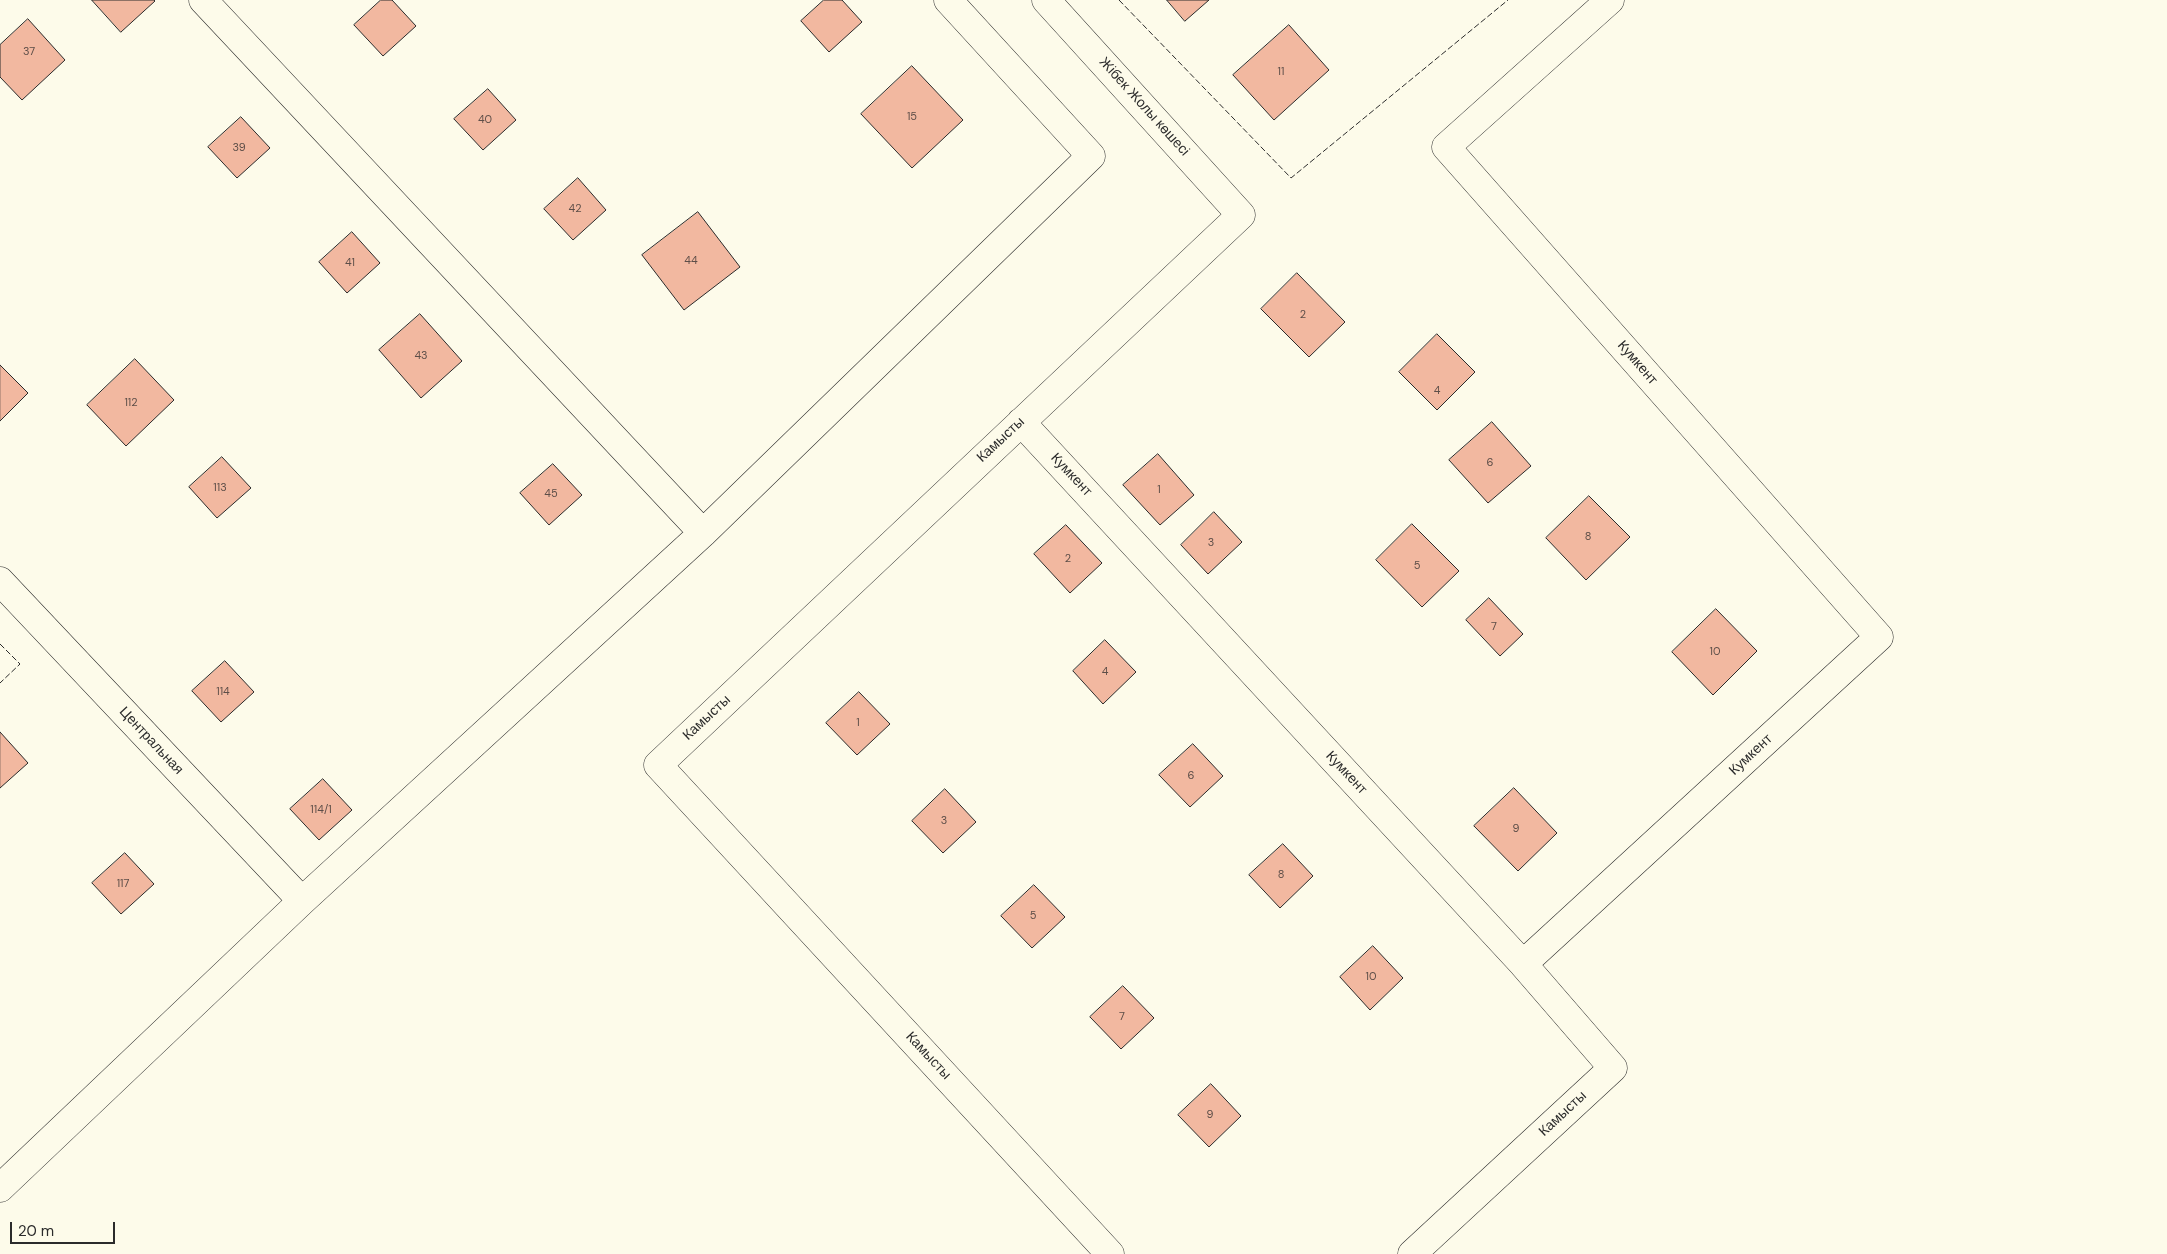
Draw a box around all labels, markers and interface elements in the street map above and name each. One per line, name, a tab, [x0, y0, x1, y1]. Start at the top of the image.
house number: 37	[23, 45, 35, 59]
street label: Жібек Жолы көшесі	[1095, 54, 1193, 160]
house number: 11	[1278, 65, 1284, 79]
house number: 15	[907, 110, 917, 124]
house number: 40	[478, 113, 492, 127]
house number: 39	[232, 141, 246, 155]
house number: 42	[568, 202, 582, 216]
house number: 44	[684, 254, 698, 268]
house number: 41	[345, 256, 355, 270]
house number: 2	[1300, 308, 1306, 322]
street label: Кумкент	[1613, 338, 1661, 388]
house number: 43	[414, 349, 428, 363]
house number: 4	[1434, 384, 1440, 398]
house number: 112	[124, 396, 138, 410]
street label: Камысты	[974, 414, 1028, 466]
street label: Кумкент	[1047, 450, 1095, 500]
house number: 6	[1487, 456, 1493, 470]
house number: 113	[213, 481, 227, 495]
house number: 1	[1157, 483, 1161, 497]
house number: 45	[544, 487, 558, 501]
house number: 8	[1585, 530, 1591, 544]
house number: 3	[1208, 536, 1214, 550]
house number: 2	[1065, 552, 1071, 566]
house number: 5	[1414, 559, 1420, 573]
house number: 7	[1491, 620, 1497, 634]
house number: 10	[1710, 645, 1720, 659]
house number: 4	[1102, 665, 1108, 679]
house number: 114	[216, 685, 230, 699]
street label: Камысты	[680, 692, 734, 744]
street label: Центральная	[115, 704, 187, 778]
house number: 1	[856, 716, 860, 730]
street label: Кумкент	[1726, 731, 1776, 779]
street label: Кумкент	[1322, 748, 1370, 798]
house number: 6	[1188, 769, 1194, 783]
house number: 114/1	[310, 803, 332, 817]
house number: 3	[941, 814, 947, 828]
house number: 9	[1513, 822, 1519, 836]
house number: 8	[1278, 868, 1284, 882]
house number: 117	[117, 877, 129, 891]
house number: 5	[1030, 909, 1036, 923]
house number: 10	[1366, 970, 1376, 984]
house number: 7	[1119, 1010, 1125, 1024]
street label: Камысты	[902, 1029, 954, 1083]
street label: Камысты	[1536, 1088, 1590, 1140]
house number: 9	[1207, 1108, 1213, 1122]
scale bar	[12, 1212, 118, 1244]
text: 20 m	[18, 1221, 54, 1241]

